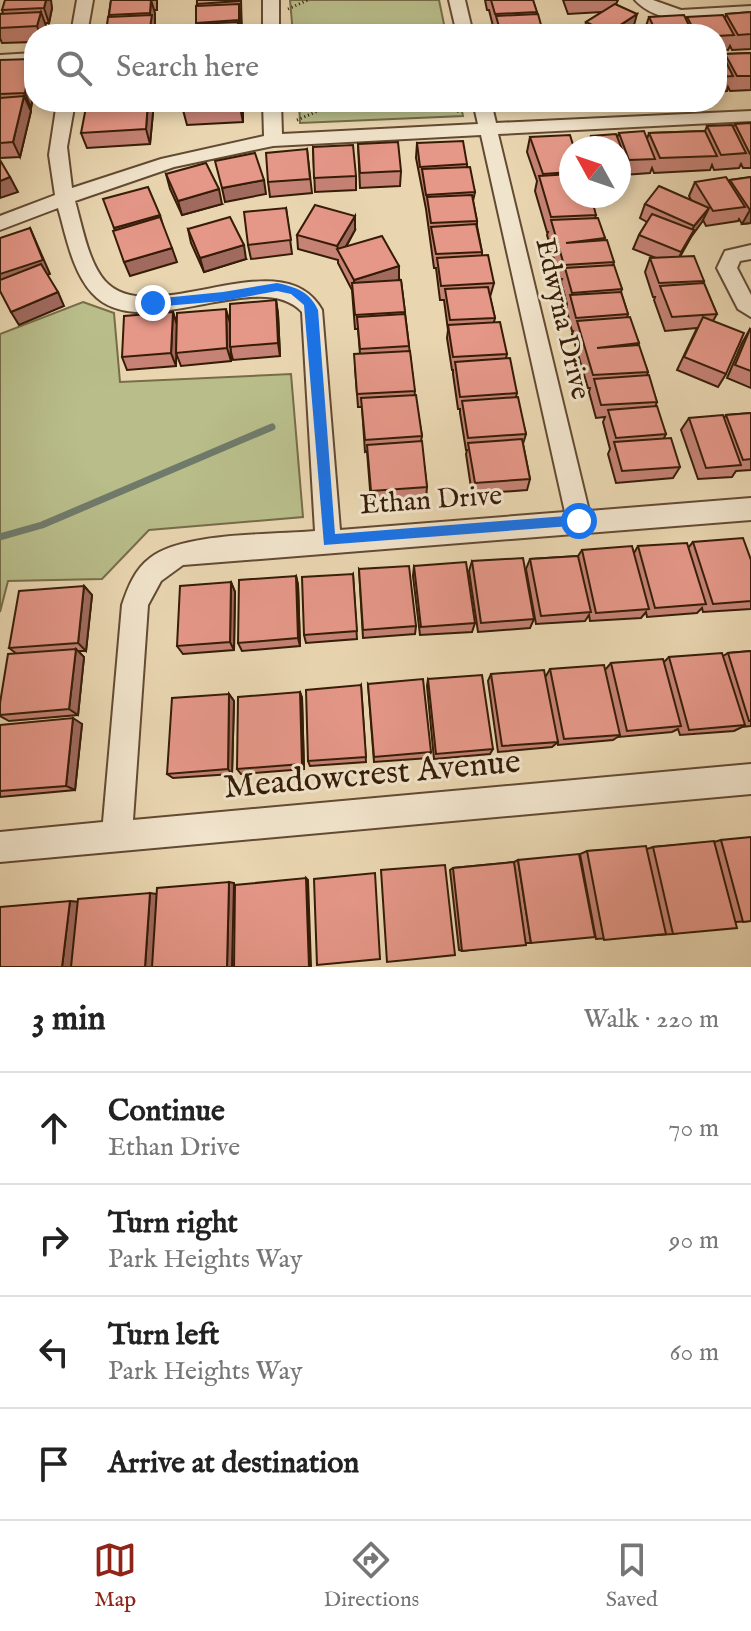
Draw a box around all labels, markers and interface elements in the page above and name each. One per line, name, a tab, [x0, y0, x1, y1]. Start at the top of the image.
search box	[24, 24, 727, 112]
icon: search	[52, 46, 96, 90]
text: Search here	[116, 49, 259, 87]
north arrow	[559, 136, 631, 208]
street label: Edwyna Drive	[526, 235, 598, 403]
route end	[135, 285, 171, 321]
street label: Ethan Drive	[359, 479, 503, 523]
route start	[561, 503, 597, 539]
street label: Meadowcrest Avenue	[222, 741, 522, 809]
text: 3 min	[32, 998, 106, 1041]
text: Walk · 220 m	[584, 1003, 719, 1036]
text: Continue	[108, 1093, 225, 1131]
icon: ahead	[32, 1106, 76, 1150]
text: 70 m	[668, 1112, 719, 1145]
text: Ethan Drive	[108, 1131, 240, 1164]
text: Turn right	[108, 1205, 238, 1243]
icon: right	[32, 1218, 76, 1262]
text: 90 m	[669, 1224, 719, 1257]
text: Park Heights Way	[108, 1243, 303, 1276]
text: Turn left	[108, 1317, 219, 1355]
icon: left	[32, 1330, 76, 1374]
text: 60 m	[670, 1336, 719, 1369]
text: Park Heights Way	[108, 1355, 303, 1388]
icon: arrive	[32, 1442, 76, 1486]
text: Arrive at destination	[108, 1445, 359, 1483]
tab: Map	[93, 1538, 137, 1614]
tab: Directions	[324, 1538, 419, 1614]
tab: Saved	[606, 1538, 658, 1614]

